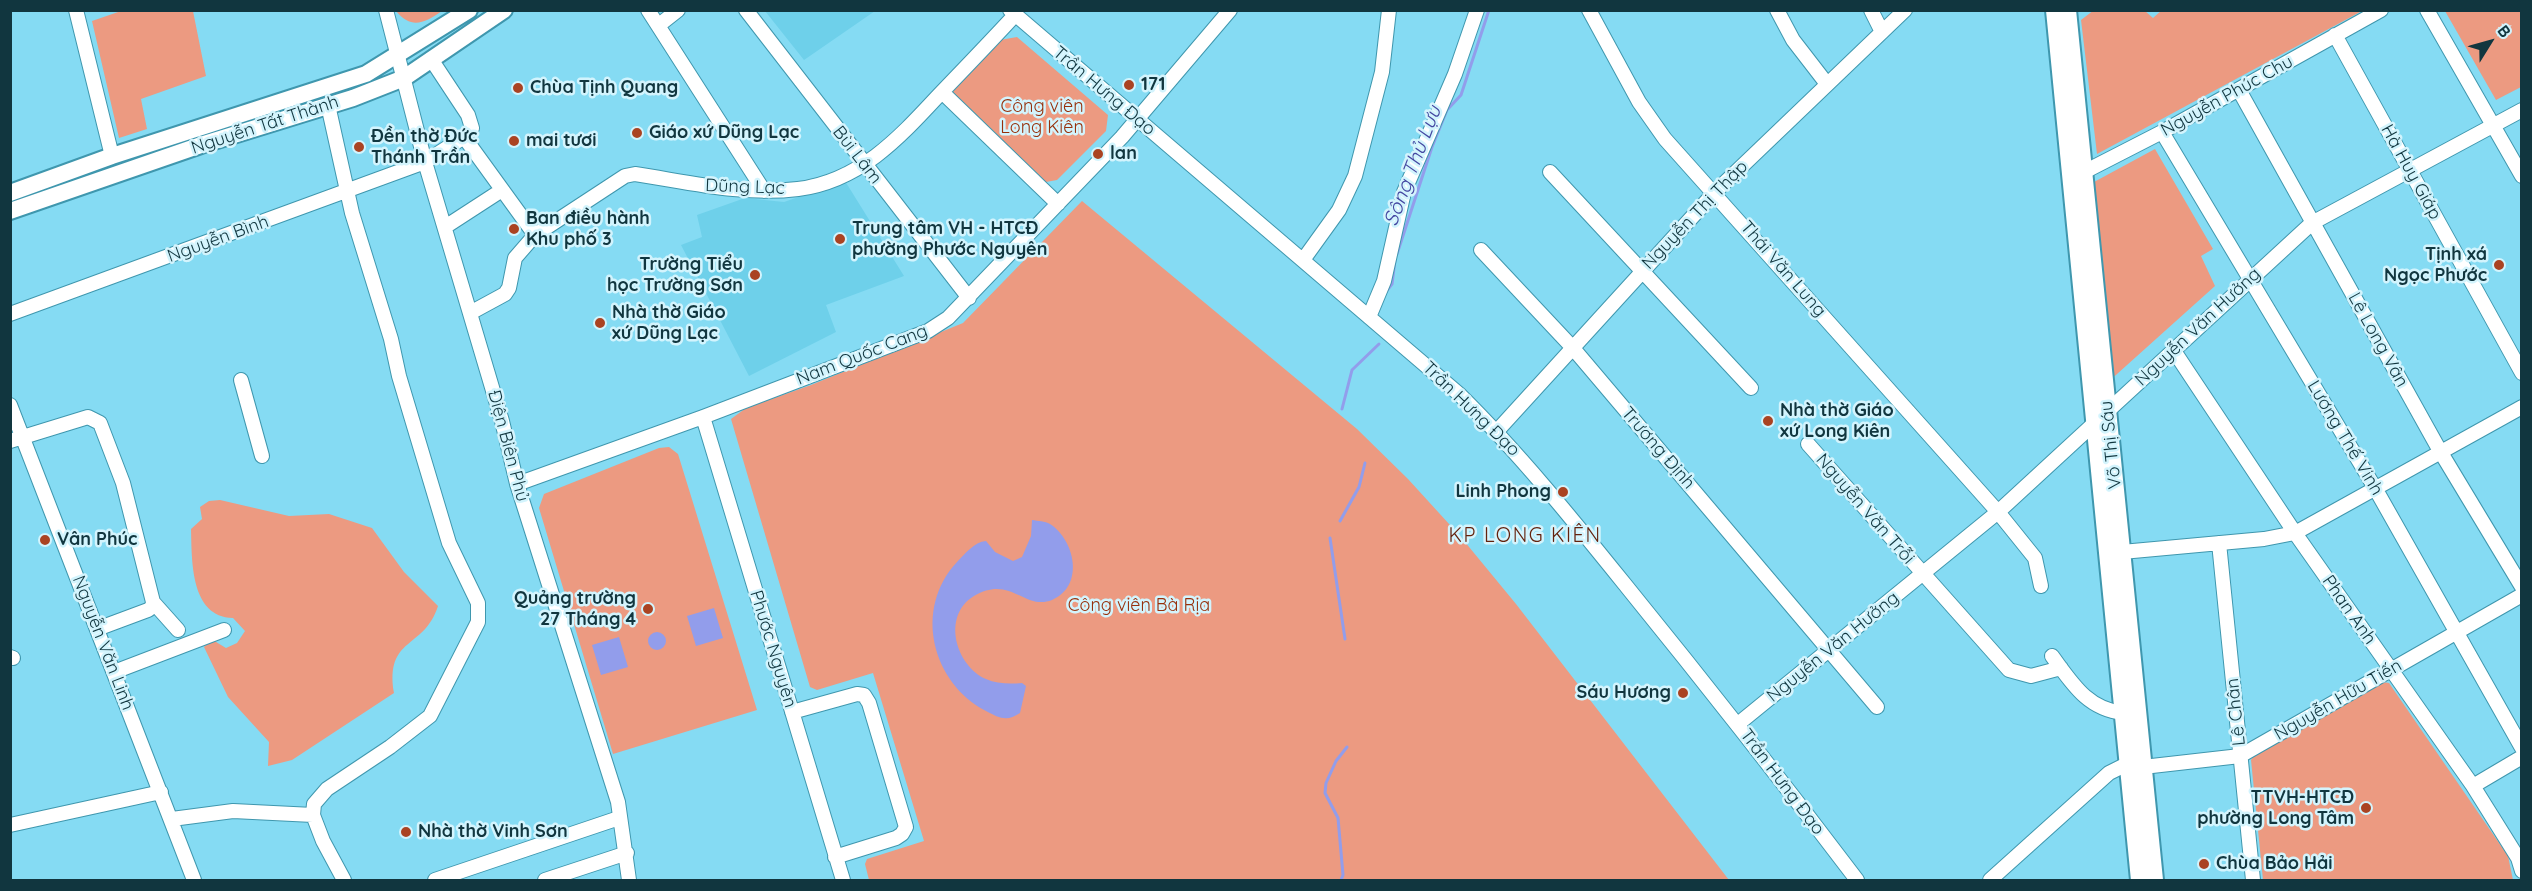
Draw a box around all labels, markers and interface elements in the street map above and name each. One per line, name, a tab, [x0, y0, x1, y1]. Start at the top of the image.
north arrow	[2460, 12, 2520, 72]
text: B	[2493, 21, 2516, 41]
street label: Trần Hưng Đạo	[1048, 42, 1160, 140]
street label: Nguyễn Phúc Chu	[2157, 51, 2297, 141]
place label: 171	[1141, 74, 1166, 96]
place label: Chùa Tịnh Quang	[530, 77, 678, 99]
marker: 171	[1122, 78, 1136, 92]
marker: Chùa Tịnh Quang	[511, 81, 525, 95]
street label: Nguyễn Tất Thành	[189, 91, 341, 159]
park label: Công viên Long Kiên	[1000, 96, 1084, 138]
water label: Sông Thủ Lựu	[1379, 103, 1447, 229]
street label: Hà Huy Giáp	[2376, 121, 2446, 223]
place label: Giáo xứ Dũng Lạc	[649, 122, 799, 144]
street label: Bùi Lâm	[828, 122, 886, 188]
place label: Đền thờ Đức Thánh Trần	[371, 126, 477, 168]
marker: Giáo xứ Dũng Lạc	[630, 126, 644, 140]
place label: mai tươi	[526, 130, 597, 152]
marker: mai tươi	[507, 134, 521, 148]
marker: Đền thờ Đức Thánh Trần	[352, 140, 366, 154]
place label: lan	[1110, 143, 1137, 165]
marker: lan	[1091, 147, 1105, 161]
street label: Nguyễn Thị Thập	[1638, 156, 1752, 274]
street label: Dũng Lạc	[705, 175, 785, 199]
place label: Ban điều hành Khu phố 3	[526, 208, 650, 250]
street label: Nguyễn Bình	[164, 211, 272, 267]
street label: Thái Văn Lung	[1735, 217, 1831, 321]
place label: Trung tâm VH - HTCĐ phường Phước Nguyên	[852, 218, 1047, 260]
marker: Ban điều hành Khu phố 3	[507, 222, 521, 236]
marker: Trung tâm VH - HTCĐ phường Phước Nguyên	[833, 232, 847, 246]
place label: Tịnh xá Ngọc Phước	[2384, 244, 2487, 286]
place label: Trường Tiểu học Trường Sơn	[607, 254, 743, 296]
marker: Tịnh xá Ngọc Phước	[2492, 258, 2506, 272]
street label: Nguyễn Văn Hưởng	[2131, 263, 2265, 391]
marker: Trường Tiểu học Trường Sơn	[748, 268, 762, 282]
street label: Lê Long Vân	[2343, 289, 2413, 391]
place label: Nhà thờ Giáo xứ Dũng Lạc	[612, 302, 726, 344]
marker: Nhà thờ Giáo xứ Dũng Lạc	[593, 316, 607, 330]
street label: Nam Quốc Cang	[793, 320, 931, 390]
street label: Trần Hưng Đạo	[1418, 357, 1524, 461]
street label: Lương Thế Vinh	[2302, 377, 2388, 499]
street label: Điện Biên Phủ	[483, 388, 533, 504]
place label: Nhà thờ Giáo xứ Long Kiên	[1780, 400, 1894, 442]
street label: Võ Thị Sáu	[2096, 400, 2126, 490]
street label: Trương Định	[1616, 402, 1700, 494]
marker: Nhà thờ Giáo xứ Long Kiên	[1761, 414, 1775, 428]
street label: Nguyễn Văn Trỗi	[1811, 449, 1919, 569]
place label: Linh Phong	[1455, 481, 1551, 503]
marker: Linh Phong	[1556, 485, 1570, 499]
district label: KP LONG KIÊN	[1449, 524, 1601, 548]
place label: Vân Phúc	[57, 529, 137, 551]
marker: Vân Phúc	[38, 533, 52, 547]
street label: Phan Anh	[2317, 571, 2381, 649]
street label: Nguyễn Văn Linh	[67, 573, 139, 713]
street label: Nguyễn Văn Hưởng	[1763, 587, 1903, 707]
place label: Quảng trường 27 Tháng 4	[514, 588, 636, 630]
street label: Phước Nguyên	[745, 588, 801, 710]
park label: Công viên Bà Rịa	[1068, 595, 1210, 617]
marker: Quảng trường 27 Tháng 4	[641, 602, 655, 616]
street label: Nguyễn Hữu Tiến	[2270, 655, 2406, 745]
street label: Lê Chân	[2222, 677, 2250, 747]
place label: Sáu Hương	[1577, 682, 1671, 704]
marker: Sáu Hương	[1676, 686, 1690, 700]
street label: Trần Hưng Đạo	[1735, 725, 1829, 839]
place label: TTVH-HTCĐ phường Long Tâm	[2197, 787, 2354, 830]
marker: TTVH-HTCĐ phường Long Tâm	[2359, 801, 2373, 815]
place label: Nhà thờ Vinh Sơn	[418, 821, 568, 843]
marker: Nhà thờ Vinh Sơn	[399, 825, 413, 839]
place label: Chùa Bảo Hải	[2216, 853, 2333, 875]
marker: Chùa Bảo Hải	[2197, 857, 2211, 871]

